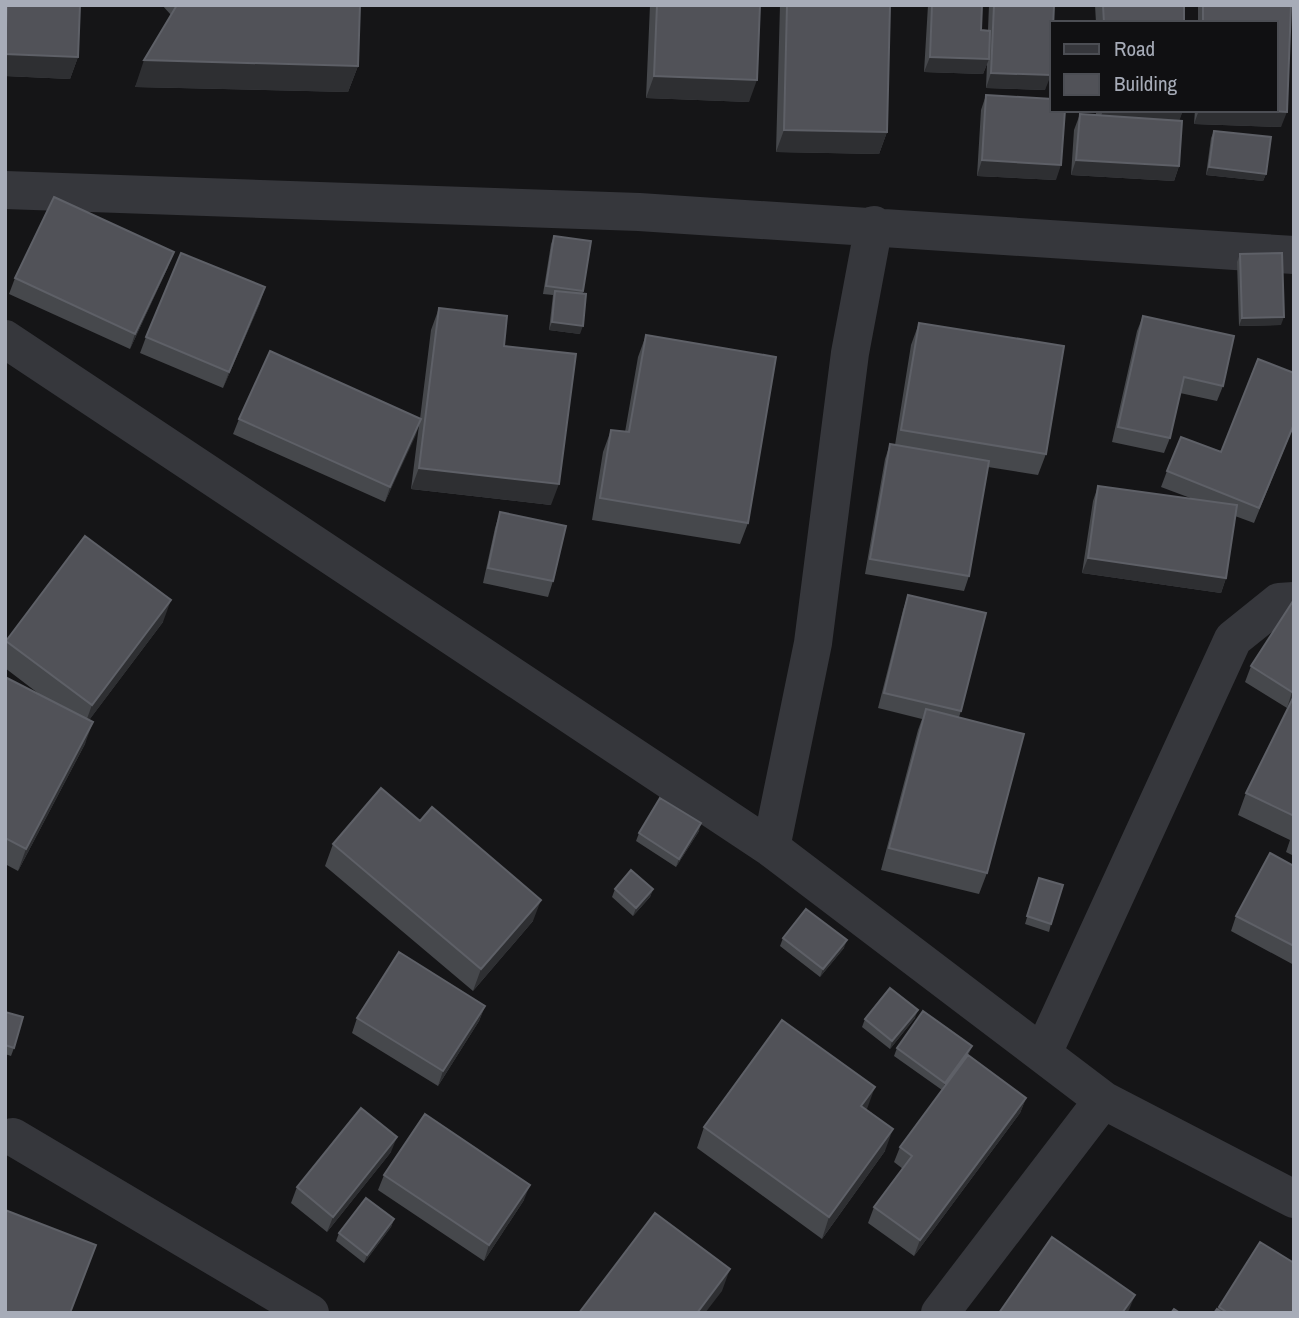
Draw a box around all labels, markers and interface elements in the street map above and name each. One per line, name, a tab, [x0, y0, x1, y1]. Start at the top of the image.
legend	[1050, 21, 1278, 112]
text: Road	[1114, 34, 1155, 63]
text: Building	[1114, 69, 1178, 98]

